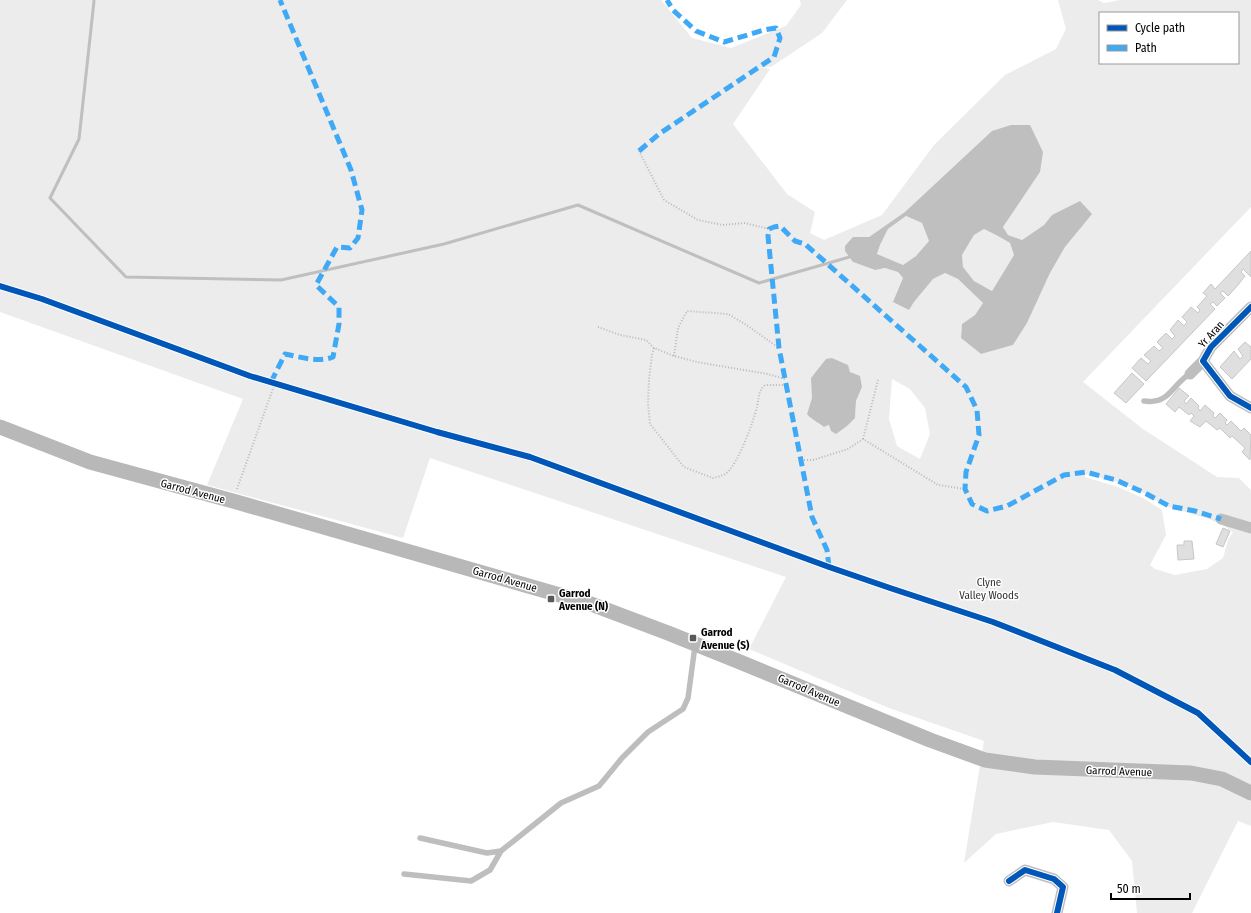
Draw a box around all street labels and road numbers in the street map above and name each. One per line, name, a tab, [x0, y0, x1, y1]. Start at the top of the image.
street label: Yr Aran	[1196, 318, 1227, 351]
street label: Garrod Avenue	[159, 477, 227, 506]
street label: Garrod Avenue	[471, 564, 539, 595]
street label: Garrod Avenue	[776, 672, 842, 709]
street label: Garrod Avenue	[1086, 764, 1152, 779]

